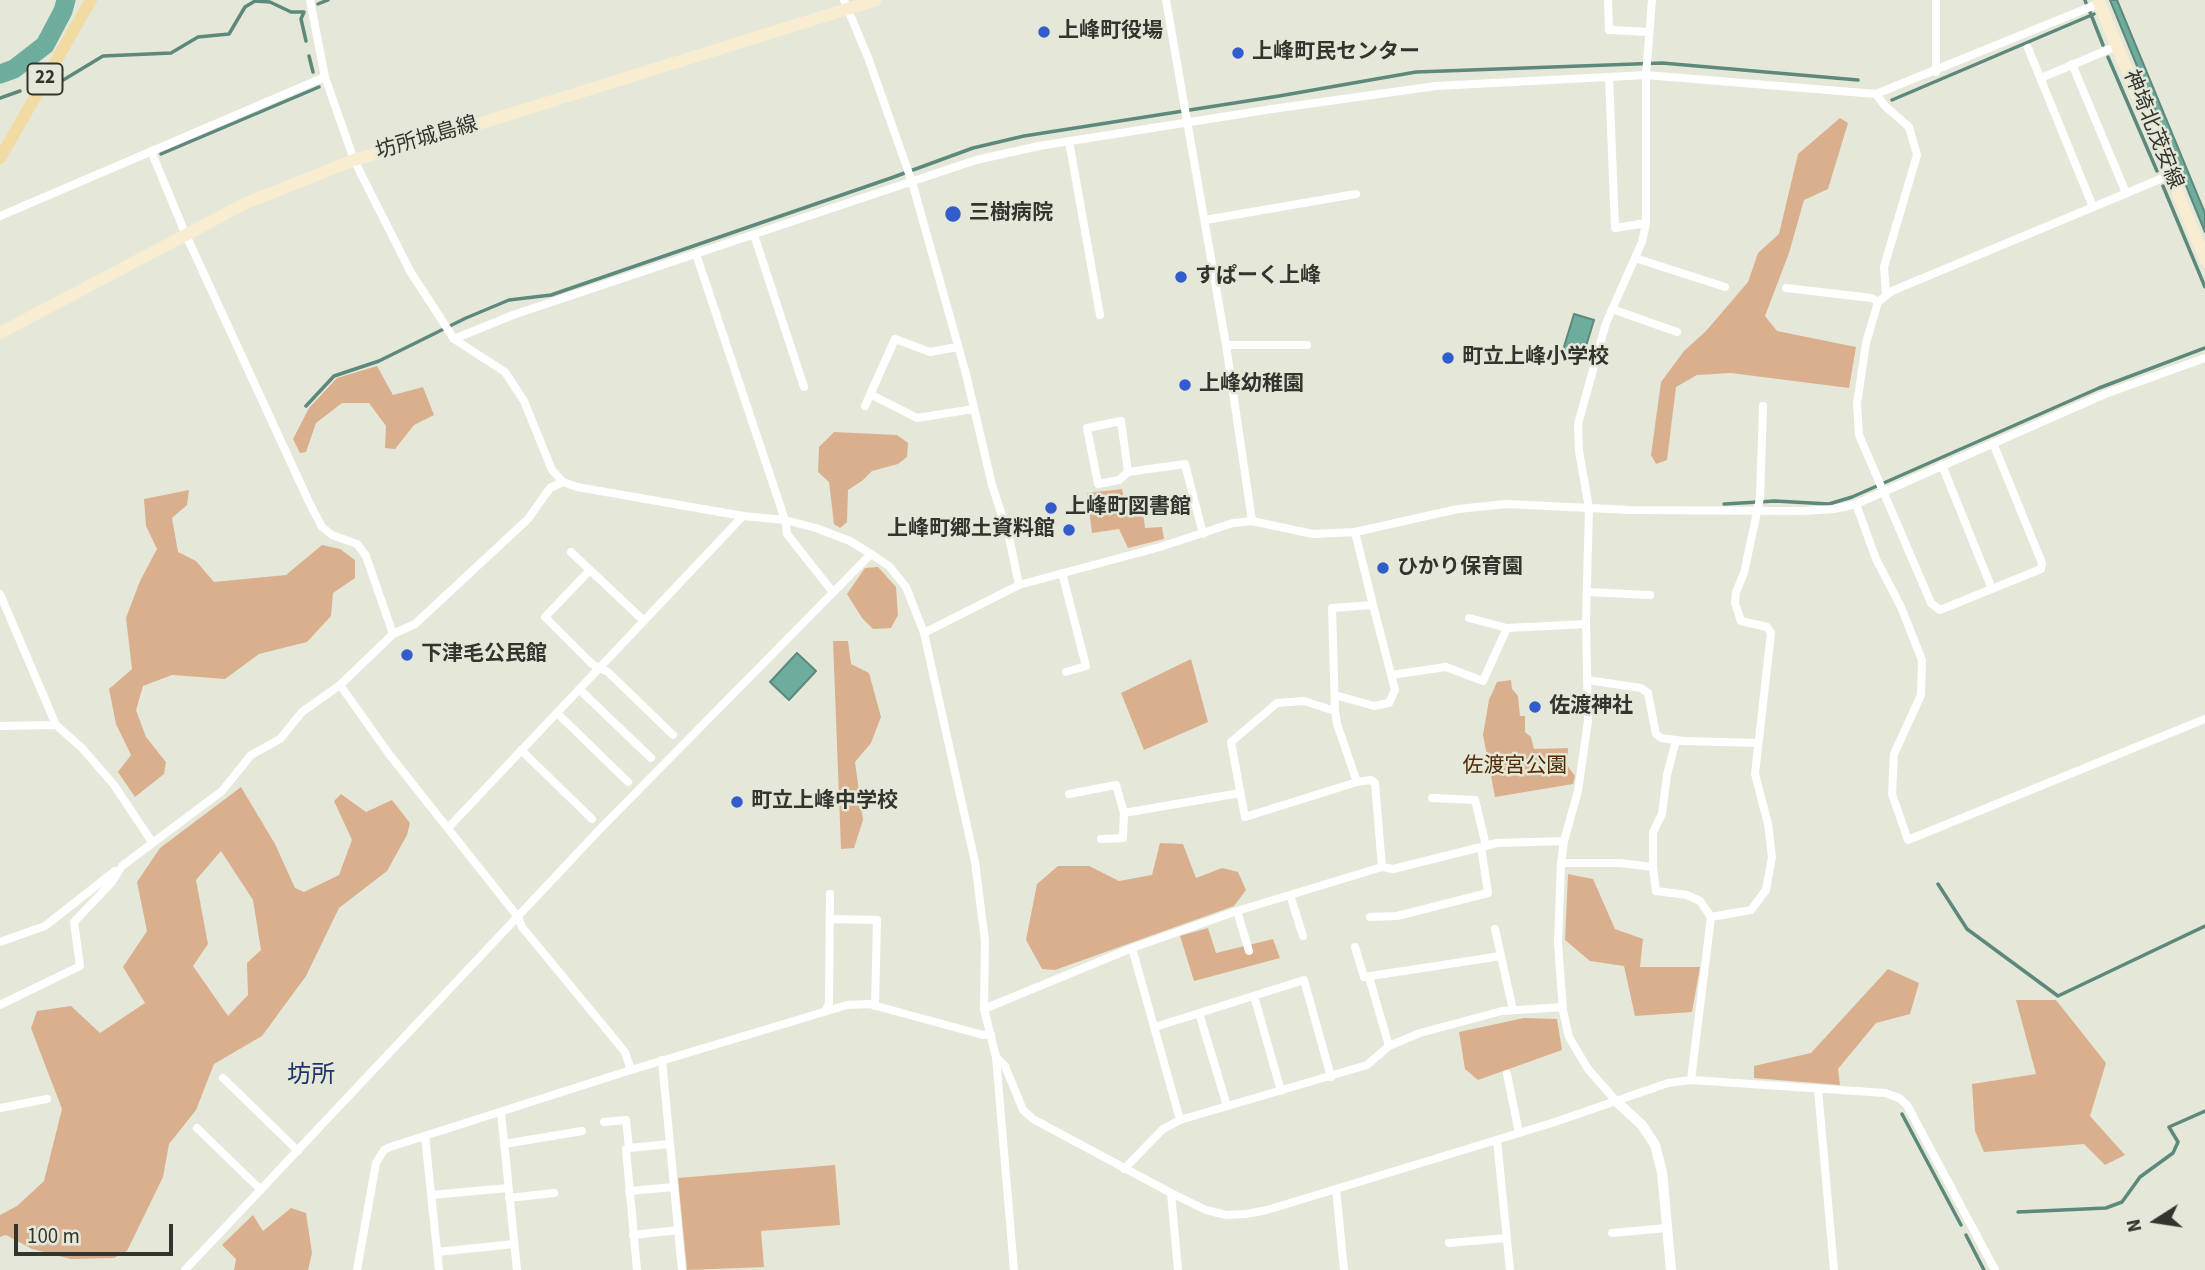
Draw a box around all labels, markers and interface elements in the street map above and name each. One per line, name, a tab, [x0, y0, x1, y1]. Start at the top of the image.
place label: 上峰町役場	[1058, 19, 1163, 45]
marker: 上峰町役場	[1036, 24, 1052, 40]
place label: 上峰町民センター	[1252, 40, 1420, 66]
marker: 上峰町民センター	[1230, 45, 1246, 61]
road number: 22	[28, 64, 62, 94]
street label: 神埼北茂安線	[2117, 67, 2187, 193]
street label: 坊所城島線	[373, 112, 481, 166]
place label: 三樹病院	[969, 201, 1053, 227]
marker: 三樹病院	[943, 204, 963, 224]
place label: すぱーく上峰	[1195, 264, 1321, 290]
marker: すぱーく上峰	[1173, 269, 1189, 285]
place label: 町立上峰小学校	[1462, 345, 1609, 371]
marker: 町立上峰小学校	[1440, 350, 1456, 366]
place label: 上峰幼稚園	[1199, 372, 1304, 398]
marker: 上峰幼稚園	[1177, 377, 1193, 393]
place label: 上峰町図書館	[1065, 495, 1191, 521]
marker: 上峰町図書館	[1043, 500, 1059, 516]
place label: 上峰町郷土資料館	[887, 517, 1055, 543]
marker: 上峰町郷土資料館	[1061, 522, 1077, 538]
place label: ひかり保育園	[1397, 555, 1523, 581]
marker: ひかり保育園	[1375, 560, 1391, 576]
place label: 下津毛公民館	[421, 642, 547, 668]
marker: 下津毛公民館	[399, 647, 415, 663]
place label: 佐渡神社	[1549, 694, 1633, 720]
marker: 佐渡神社	[1527, 699, 1543, 715]
park label: 佐渡宮公園	[1463, 754, 1567, 780]
place label: 町立上峰中学校	[751, 789, 898, 815]
marker: 町立上峰中学校	[729, 794, 745, 810]
district label: 坊所	[287, 1063, 335, 1091]
north arrow	[2121, 1186, 2191, 1256]
scale bar	[18, 1210, 177, 1254]
text: N	[2120, 1216, 2149, 1234]
text: 100 m	[27, 1221, 80, 1251]

